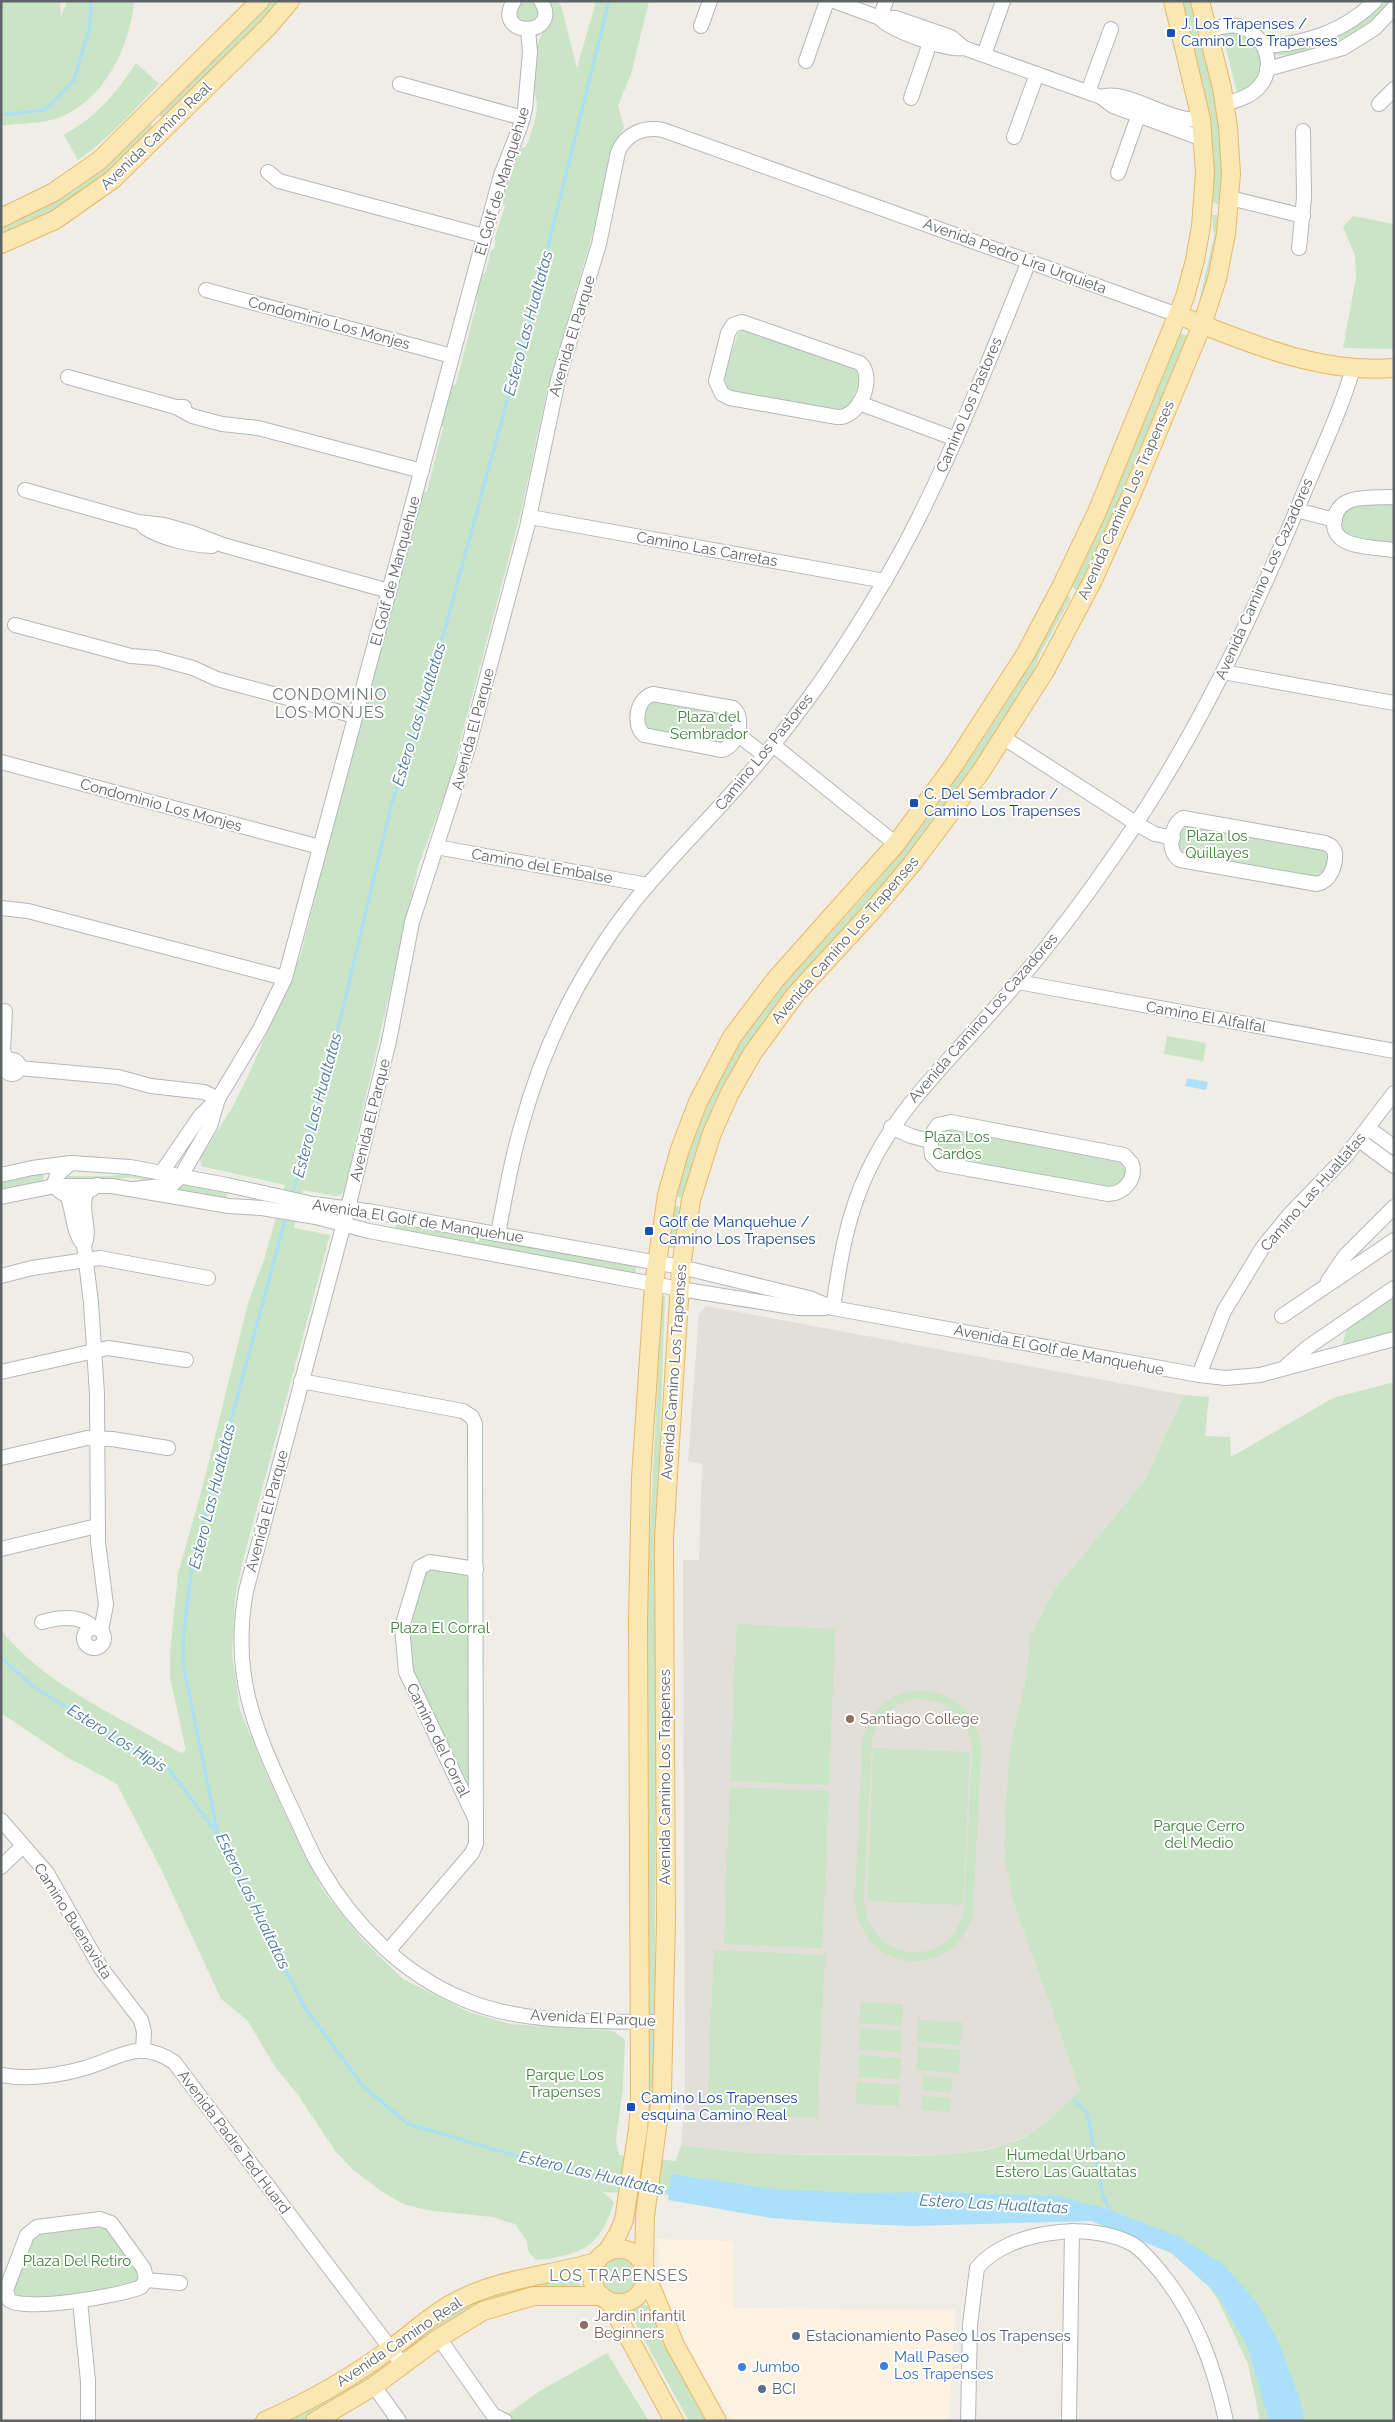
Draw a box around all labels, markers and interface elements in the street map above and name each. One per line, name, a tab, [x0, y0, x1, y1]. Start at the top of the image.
place label: J. Los Trapenses / Camino Los Trapenses	[1181, 15, 1337, 50]
marker: J. Los Trapenses / Camino Los Trapenses	[1165, 27, 1177, 39]
street label: Avenida Camino Real	[97, 78, 216, 194]
street label: El Golf de Manquehue	[471, 104, 533, 257]
street label: Avenida Pedro Lira Urquieta	[921, 214, 1109, 298]
water label: Estero Las Hualtatas	[500, 248, 557, 397]
street label: Avenida El Parque	[545, 273, 599, 399]
street label: Condominio Los Monjes	[246, 293, 412, 353]
street label: Camino Los Pastores	[932, 335, 1006, 475]
street label: Avenida Camino Los Trapenses	[1074, 398, 1178, 602]
street label: Avenida Camino Los Cazadores	[1211, 476, 1317, 682]
street label: El Golf de Manquehue	[366, 494, 424, 648]
street label: Camino Las Carretas	[635, 528, 779, 570]
water label: Estero Las Hualtatas	[388, 639, 450, 788]
street label: Avenida El Parque	[448, 666, 498, 792]
district label: CONDOMINIO LOS MONJES	[272, 685, 388, 722]
street label: Camino Los Pastores	[711, 690, 817, 814]
park label: Plaza del Sembrador	[670, 708, 749, 743]
street label: Condominio Los Monjes	[78, 775, 244, 835]
place label: C. Del Sembrador / Camino Los Trapenses	[924, 785, 1080, 820]
marker: C. Del Sembrador / Camino Los Trapenses	[908, 797, 920, 809]
park label: Plaza los Quillayes	[1185, 827, 1249, 862]
street label: Camino del Embalse	[470, 845, 614, 887]
street label: Avenida Camino Los Trapenses	[767, 853, 923, 1027]
street label: Avenida Camino Los Cazadores	[905, 930, 1061, 1106]
street label: Camino El Alfalfal	[1145, 998, 1268, 1037]
water label: Estero Las Hualtatas	[289, 1030, 346, 1179]
street label: Avenida El Parque	[346, 1057, 394, 1183]
park label: Plaza Los Cardos	[924, 1128, 990, 1163]
street label: Camino Las Hualtatas	[1257, 1129, 1369, 1255]
street label: Avenida El Golf de Manquehue	[311, 1195, 525, 1247]
place label: Golf de Manquehue / Camino Los Trapenses	[659, 1213, 815, 1248]
marker: Golf de Manquehue / Camino Los Trapenses	[643, 1225, 655, 1237]
street label: Avenida Camino Los Trapenses	[657, 1264, 691, 1480]
street label: Avenida El Golf de Manquehue	[952, 1321, 1166, 1379]
water label: Estero Las Hualtatas	[185, 1421, 239, 1571]
street label: Avenida El Parque	[242, 1448, 292, 1574]
park label: Plaza El Corral	[390, 1619, 491, 1637]
street label: Avenida Camino Los Trapenses	[656, 1669, 674, 1885]
street label: Camino del Corral	[403, 1680, 474, 1801]
water label: Estero Los Hipis	[64, 1700, 170, 1776]
place label: Santiago College	[860, 1710, 979, 1728]
marker: Santiago College	[844, 1713, 856, 1725]
park label: Parque Cerro del Medio	[1153, 1817, 1245, 1852]
water label: Estero Las Hualtatas	[212, 1830, 294, 1973]
street label: Camino Buenavista	[30, 1860, 116, 1982]
street label: Avenida El Parque	[530, 2006, 656, 2030]
park label: Parque Los Trapenses	[526, 2066, 604, 2101]
street label: Avenida Padre Ted Huard	[174, 2067, 294, 2217]
place label: Camino Los Trapenses esquina Camino Real	[641, 2089, 797, 2124]
marker: Camino Los Trapenses esquina Camino Real	[625, 2101, 637, 2113]
park label: Humedal Urbano Estero Las Gualtatas	[995, 2146, 1137, 2181]
water label: Estero Las Hualtatas	[517, 2147, 667, 2199]
water label: Estero Las Hualtatas	[919, 2191, 1069, 2217]
park label: Plaza Del Retiro	[23, 2252, 131, 2270]
district label: LOS TRAPENSES	[549, 2266, 689, 2285]
street label: Avenida Camino Real	[333, 2293, 466, 2391]
place label: Jardin infantil Beginners	[594, 2307, 686, 2342]
marker: Jardin infantil Beginners	[578, 2319, 590, 2331]
place label: Estacionamiento Paseo Los Trapenses	[806, 2327, 1071, 2345]
marker: Estacionamiento Paseo Los Trapenses	[790, 2330, 802, 2342]
place label: Mall Paseo Los Trapenses	[894, 2348, 993, 2383]
place label: Jumbo	[752, 2358, 800, 2376]
marker: Mall Paseo Los Trapenses	[878, 2360, 890, 2372]
marker: Jumbo	[736, 2361, 748, 2373]
place label: BCI	[772, 2380, 796, 2398]
marker: BCI	[756, 2383, 768, 2395]

